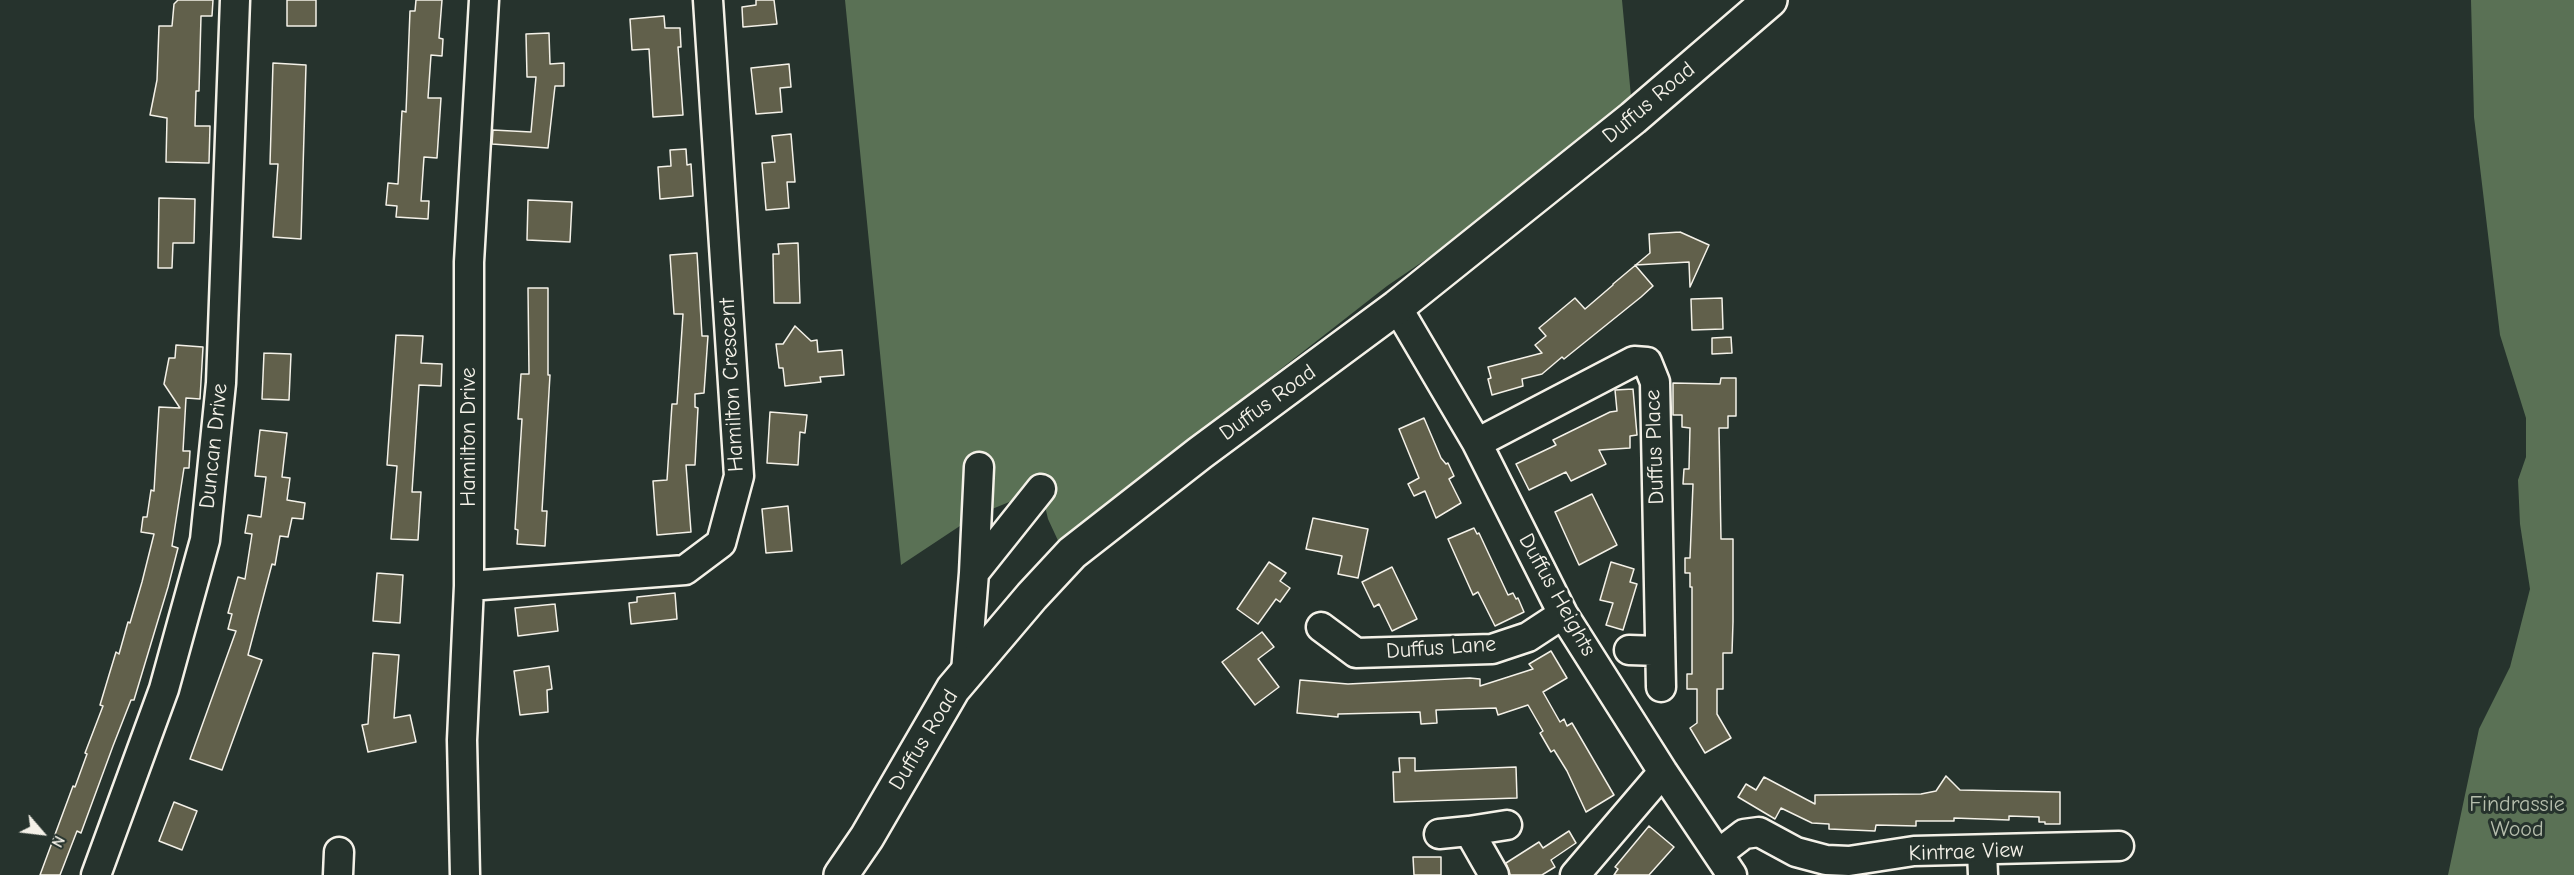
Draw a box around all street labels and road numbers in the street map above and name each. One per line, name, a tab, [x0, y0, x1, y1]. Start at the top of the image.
street label: Duffus Road	[1597, 57, 1701, 149]
street label: Hamilton Crescent	[714, 297, 750, 473]
street label: Duffus Road	[1215, 359, 1321, 447]
street label: Hamilton Drive	[456, 367, 482, 507]
street label: Duncan Drive	[194, 382, 234, 510]
street label: Duffus Place	[1640, 389, 1670, 505]
street label: Duffus Heights	[1513, 529, 1601, 661]
street label: Duffus Lane	[1385, 631, 1497, 665]
street label: Duffus Road	[884, 685, 964, 795]
street label: Kintrae View	[1908, 837, 2024, 867]

